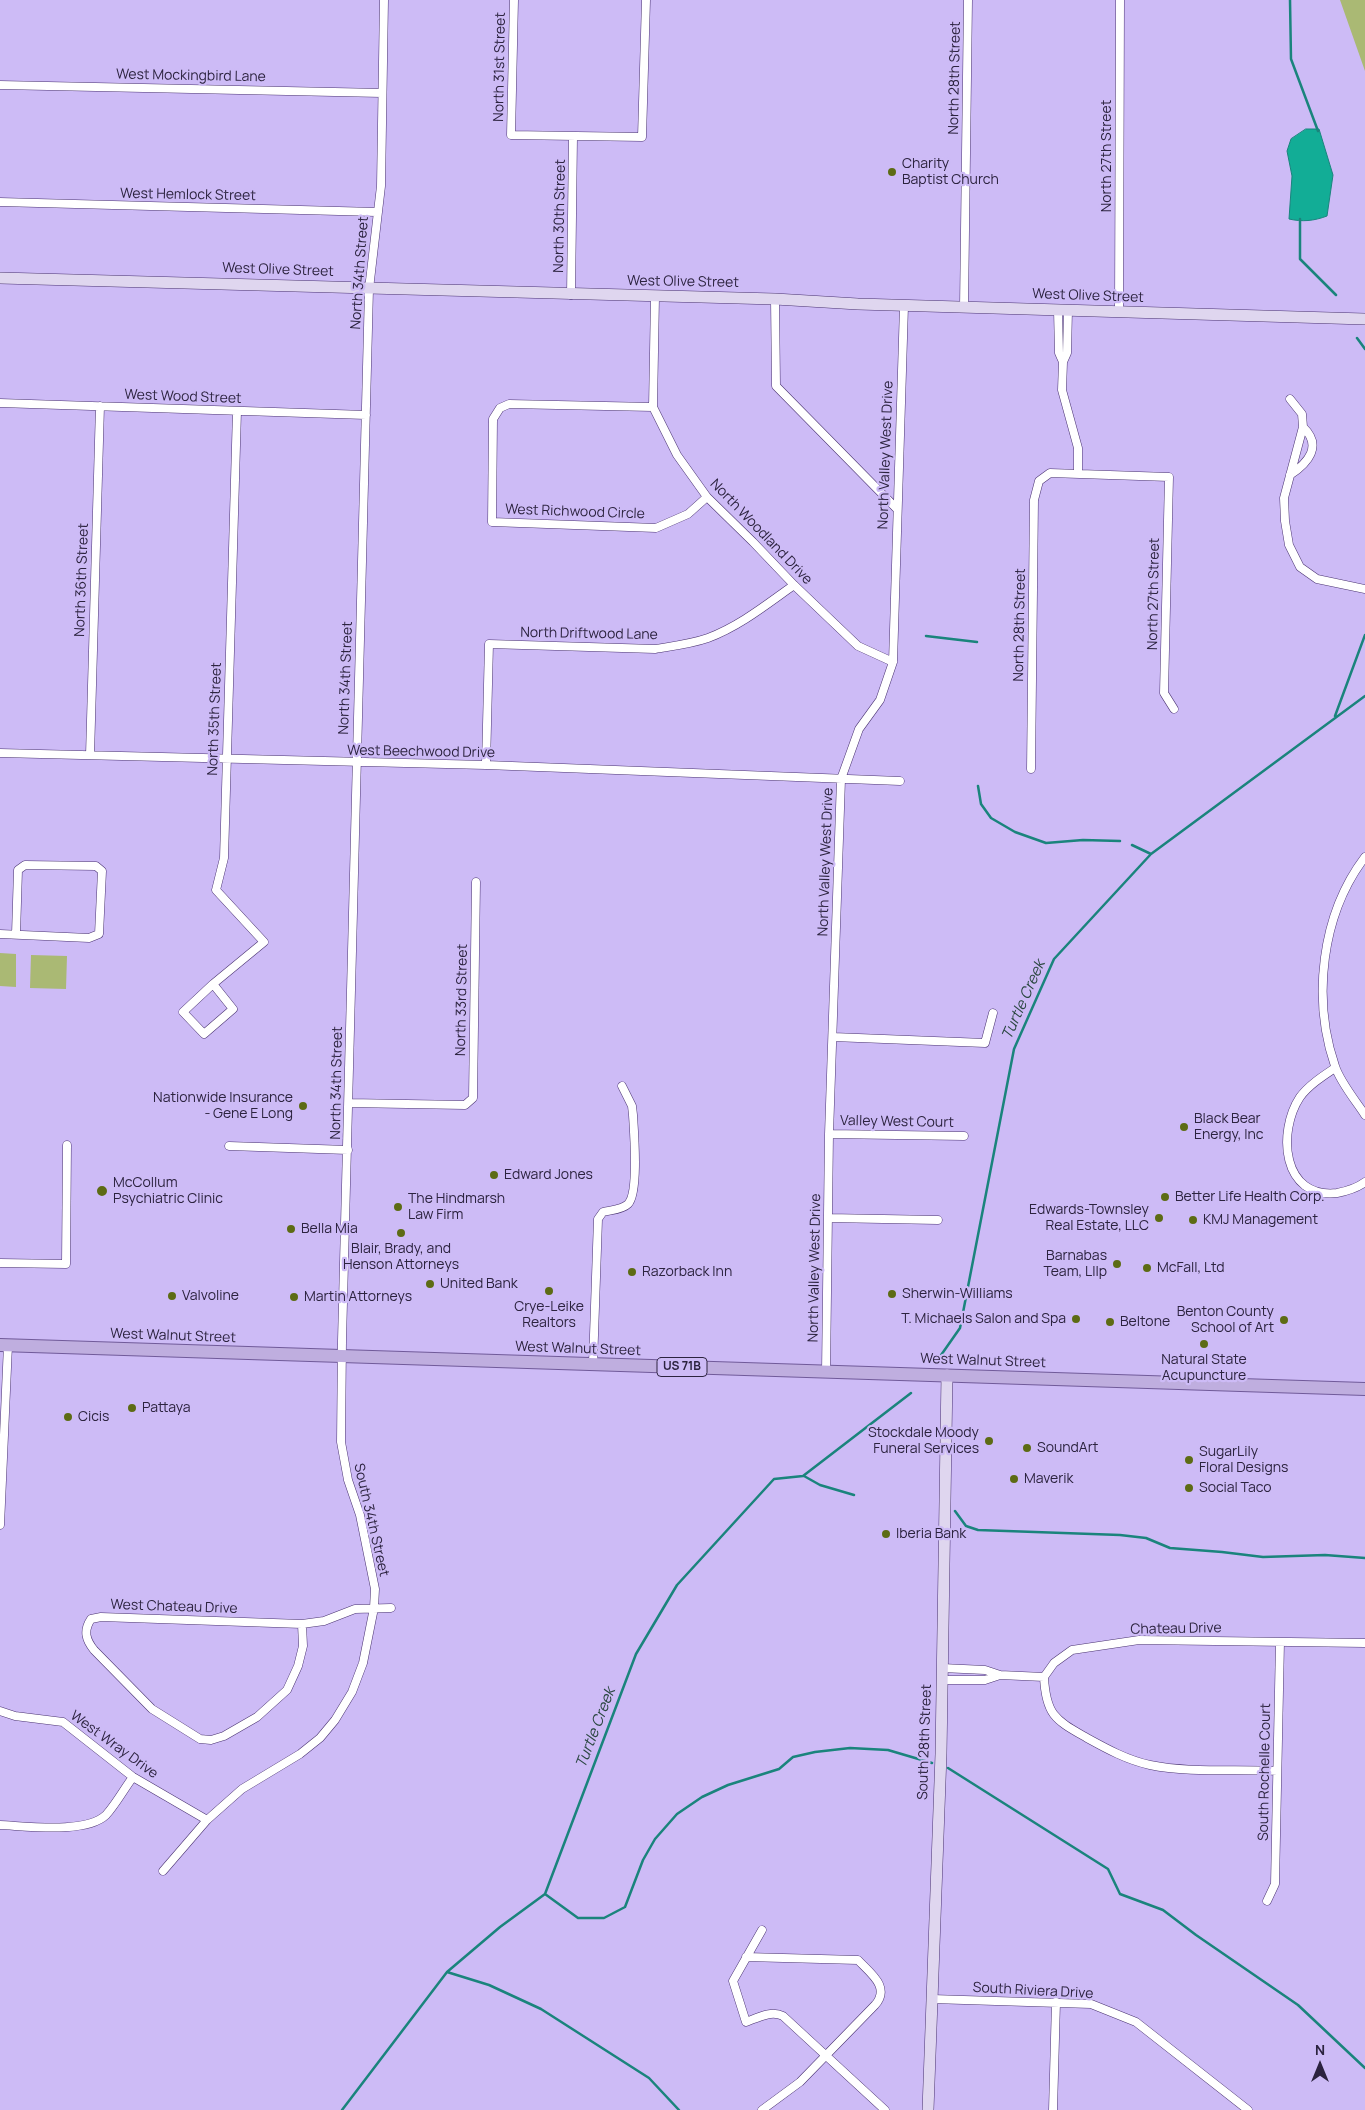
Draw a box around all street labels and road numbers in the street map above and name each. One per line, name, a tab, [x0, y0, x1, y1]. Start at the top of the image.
street label: North 31st Street	[491, 12, 509, 122]
street label: North 28th Street	[946, 21, 964, 135]
street label: West Mockingbird Lane	[116, 66, 266, 86]
street label: North 27th Street	[1099, 100, 1115, 212]
street label: North 30th Street	[551, 159, 569, 273]
street label: West Hemlock Street	[120, 185, 256, 205]
street label: North 34th Street	[348, 216, 372, 330]
street label: West Olive Street	[222, 260, 334, 280]
street label: West Olive Street	[627, 273, 739, 291]
street label: West Olive Street	[1032, 286, 1144, 306]
street label: North Valley West Drive	[875, 380, 897, 530]
street label: West Wood Street	[124, 387, 242, 407]
street label: North Woodland Drive	[706, 476, 816, 588]
street label: West Richwood Circle	[505, 501, 645, 523]
street label: North 36th Street	[72, 523, 92, 637]
street label: North 27th Street	[1145, 538, 1163, 650]
street label: North 28th Street	[1011, 568, 1029, 682]
street label: North 34th Street	[336, 621, 356, 735]
street label: North Driftwood Lane	[520, 624, 658, 644]
street label: North 35th Street	[205, 662, 225, 776]
street label: West Beechwood Drive	[347, 742, 495, 762]
street label: North Valley West Drive	[815, 787, 837, 937]
street label: North 33rd Street	[453, 944, 471, 1056]
street label: North 34th Street	[328, 1026, 346, 1140]
street label: Valley West Court	[840, 1113, 954, 1131]
street label: North Valley West Drive	[805, 1193, 825, 1343]
street label: West Walnut Street	[110, 1325, 236, 1347]
street label: West Walnut Street	[515, 1338, 641, 1360]
street label: West Walnut Street	[920, 1350, 1046, 1372]
road number: US 71B	[657, 1358, 707, 1376]
street label: South 34th Street	[350, 1462, 392, 1578]
street label: West Chateau Drive	[110, 1596, 238, 1618]
street label: Chateau Drive	[1130, 1620, 1222, 1638]
street label: South 28th Street	[915, 1684, 935, 1800]
street label: South Rochelle Court	[1255, 1703, 1275, 1841]
street label: West Wray Drive	[67, 1708, 161, 1782]
street label: South Riviera Drive	[972, 1979, 1094, 2003]

